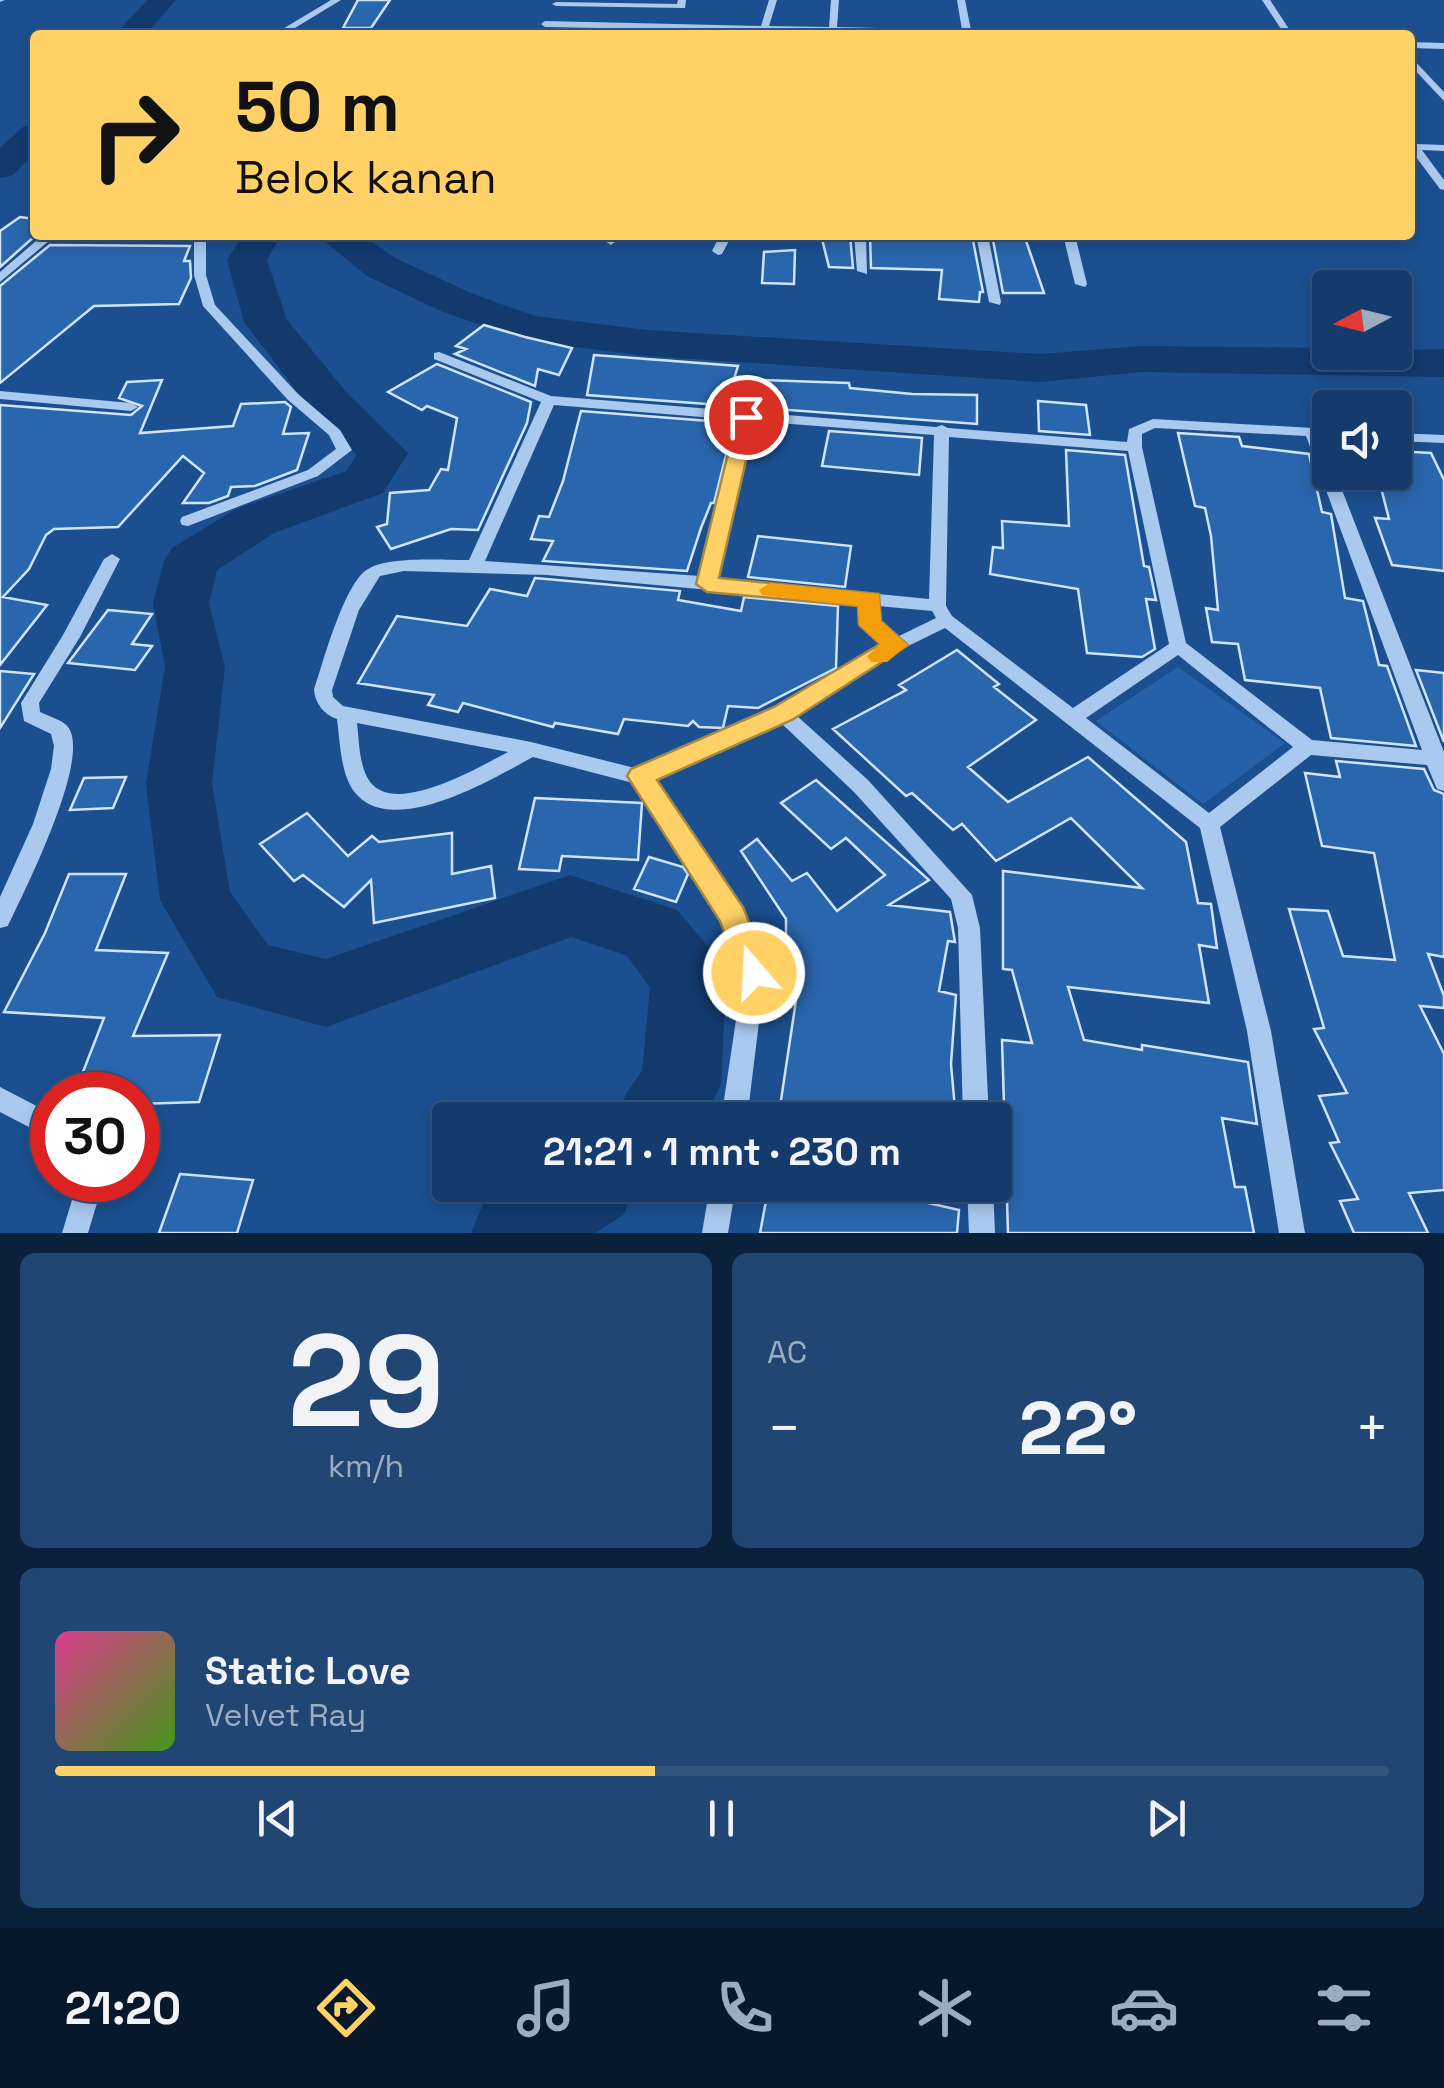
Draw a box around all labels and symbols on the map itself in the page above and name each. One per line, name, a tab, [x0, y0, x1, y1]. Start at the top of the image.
north arrow	[1312, 270, 1412, 370]
pin	[704, 375, 789, 460]
position arrow	[702, 921, 806, 1025]
speed limit sign: 30	[30, 1072, 160, 1202]

